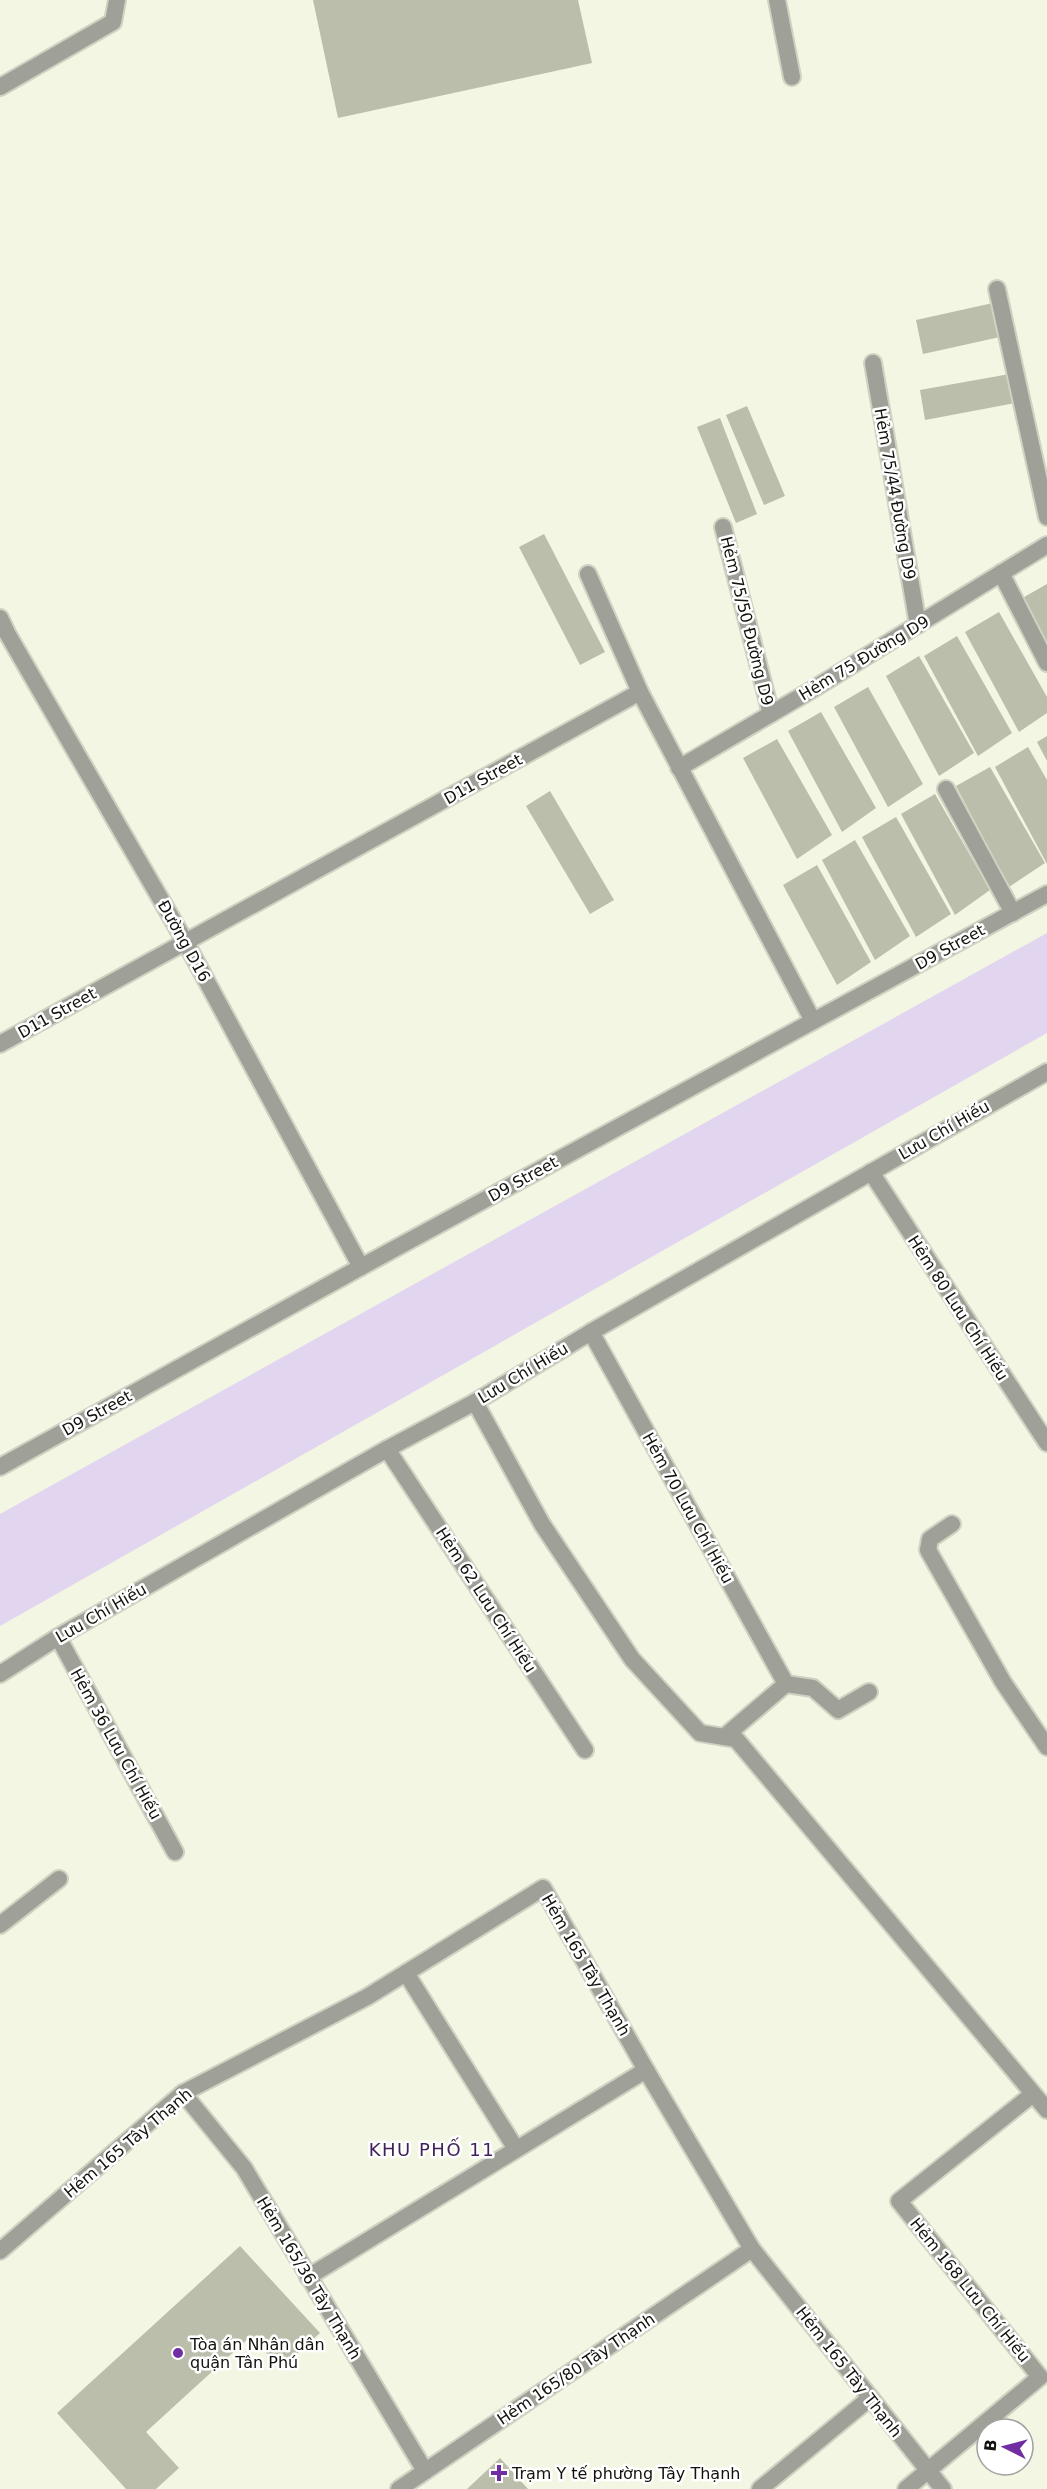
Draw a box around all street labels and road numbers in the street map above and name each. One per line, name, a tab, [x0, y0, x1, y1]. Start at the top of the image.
street label: Hẻm 75/44 Đường D9	[871, 407, 919, 581]
street label: Hẻm 75/50 Đường D9	[717, 534, 777, 708]
street label: Hẻm 75 Đường D9	[796, 612, 932, 704]
street label: D11 Street	[441, 750, 525, 808]
street label: Đường D16	[154, 897, 214, 985]
street label: D9 Street	[912, 920, 988, 974]
street label: D11 Street	[15, 984, 99, 1042]
street label: Lưu Chí Hiếu	[895, 1096, 993, 1164]
street label: D9 Street	[485, 1152, 561, 1206]
street label: Hẻm 80 Lưu Chí Hiếu	[904, 1232, 1012, 1384]
street label: Lưu Chí Hiếu	[475, 1339, 571, 1407]
street label: D9 Street	[59, 1386, 135, 1440]
street label: Hẻm 70 Lưu Chí Hiếu	[639, 1429, 737, 1587]
street label: Hẻm 62 Lưu Chí Hiếu	[432, 1524, 540, 1676]
street label: Lưu Chí Hiếu	[52, 1579, 150, 1647]
street label: Hẻm 36 Lưu Chí Hiếu	[67, 1665, 165, 1823]
street label: Hẻm 165 Tây Thạnh	[538, 1891, 634, 2039]
street label: Hẻm 165 Tây Thạnh	[60, 2084, 196, 2202]
street label: Hẻm 165/36 Tây Thạnh	[253, 2193, 365, 2363]
street label: Hẻm 168 Lưu Chí Hiếu	[906, 2214, 1034, 2366]
street label: Hẻm 165 Tây Thạnh	[792, 2303, 906, 2441]
street label: Hẻm 165/80 Tây Thạnh	[494, 2309, 658, 2429]

